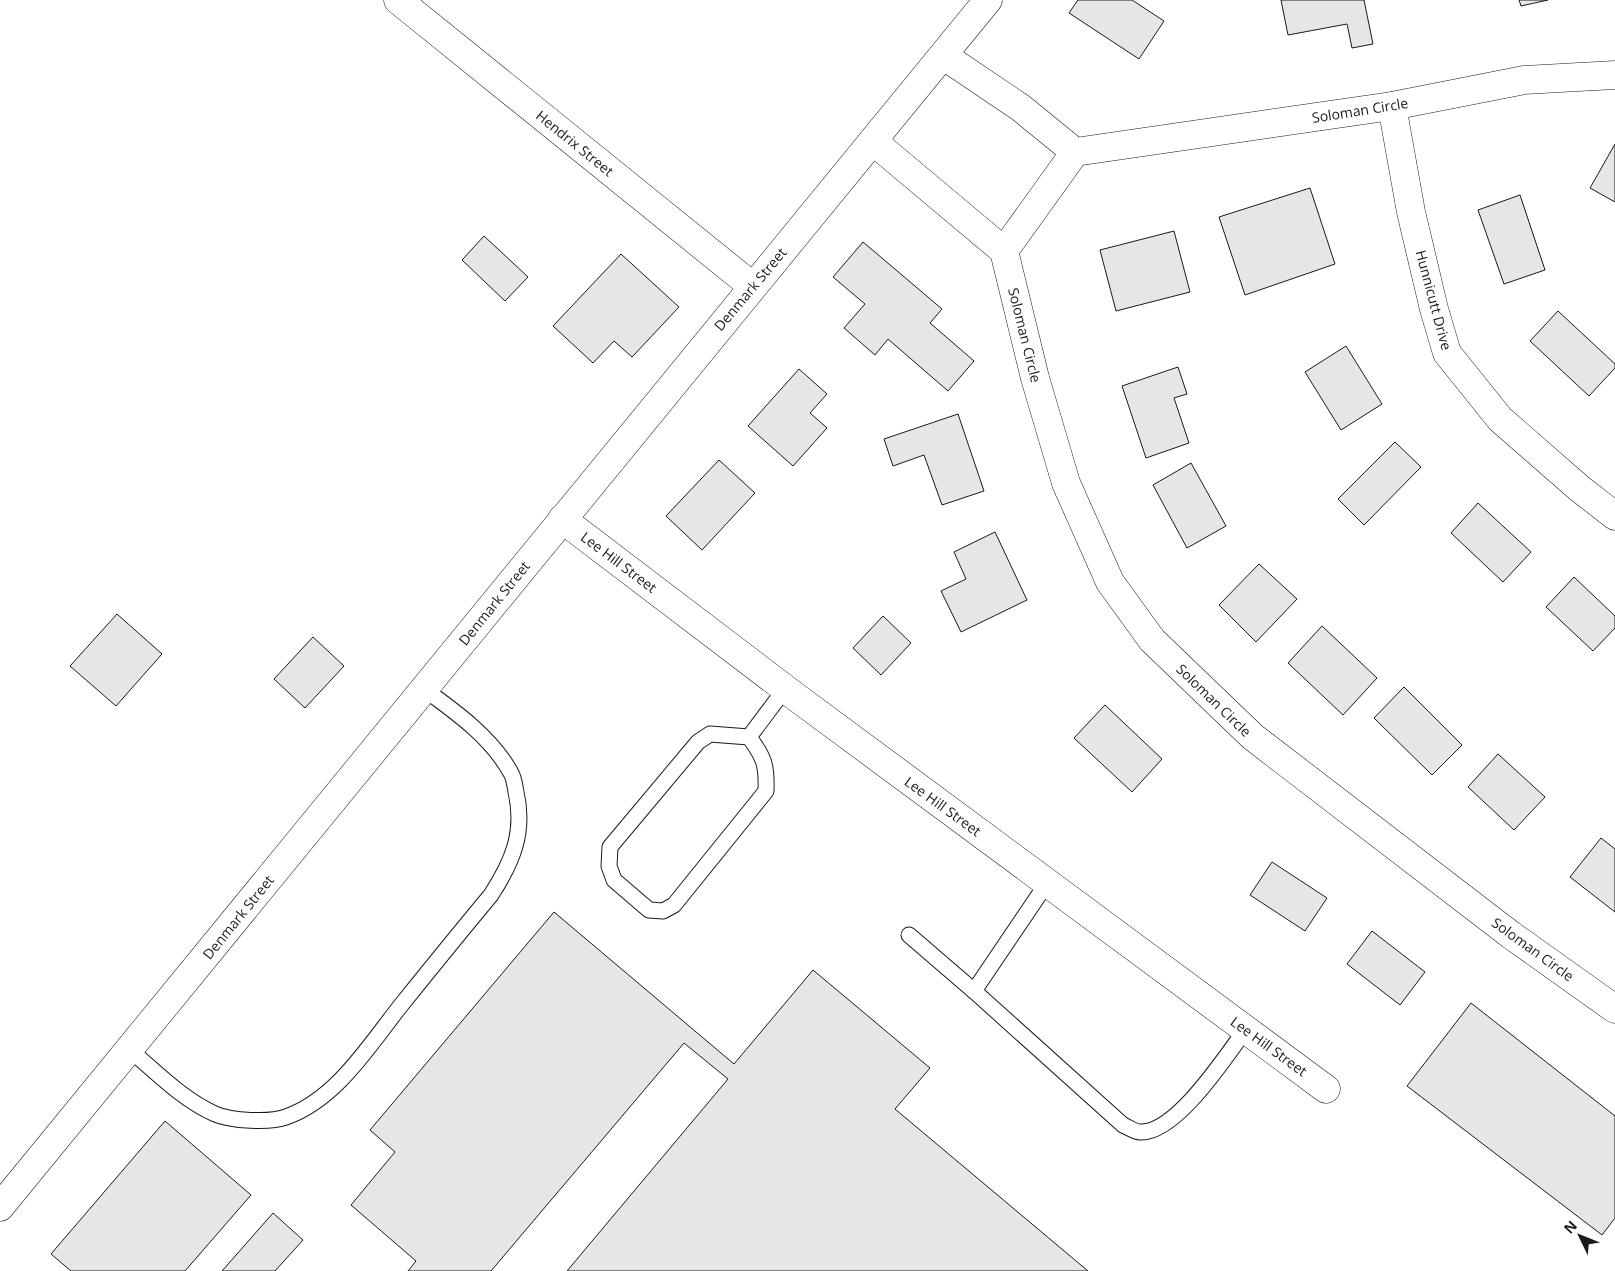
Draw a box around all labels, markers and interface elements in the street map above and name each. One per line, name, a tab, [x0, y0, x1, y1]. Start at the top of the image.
street label: Soloman Circle	[1311, 93, 1410, 127]
street label: Hendrix Street	[532, 106, 618, 180]
street label: Denmark Street	[710, 243, 790, 335]
street label: Hunnicutt Drive	[1412, 248, 1457, 352]
street label: Soloman Circle	[1004, 286, 1046, 385]
street label: Lee Hill Street	[577, 527, 661, 597]
street label: Denmark Street	[454, 557, 534, 649]
street label: Soloman Circle	[1172, 659, 1256, 741]
street label: Lee Hill Street	[901, 772, 985, 840]
street label: Denmark Street	[198, 871, 278, 963]
street label: Soloman Circle	[1488, 913, 1578, 985]
street label: Lee Hill Street	[1227, 1012, 1311, 1080]
north arrow	[1555, 1211, 1605, 1261]
text: N	[1559, 1216, 1581, 1237]

